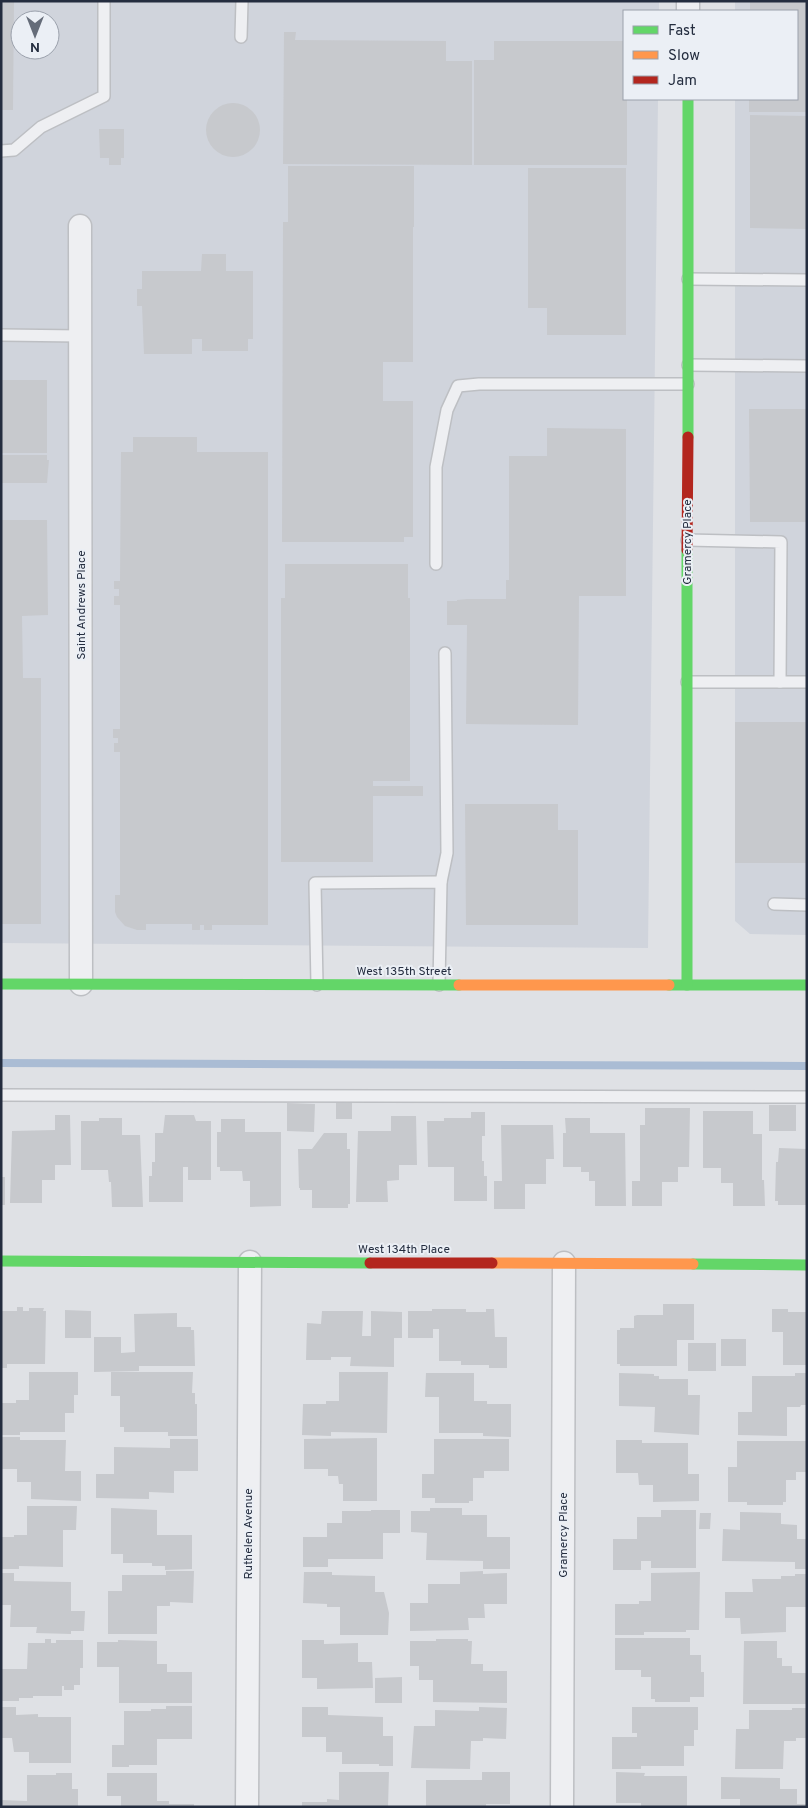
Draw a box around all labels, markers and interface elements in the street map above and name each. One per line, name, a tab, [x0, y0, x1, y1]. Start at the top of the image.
north arrow	[10, 10, 60, 60]
legend	[623, 10, 798, 100]
text: Fast	[668, 22, 696, 41]
text: N	[30, 38, 40, 55]
text: Slow	[668, 47, 700, 66]
text: Jam	[668, 72, 697, 91]
street label: Gramercy Place	[680, 499, 696, 585]
street label: Saint Andrews Place	[74, 550, 90, 660]
street label: West 135th Street	[356, 964, 452, 980]
street label: West 134th Place	[358, 1242, 450, 1258]
street label: Ruthelen Avenue	[241, 1488, 257, 1580]
street label: Gramercy Place	[556, 1492, 572, 1578]

